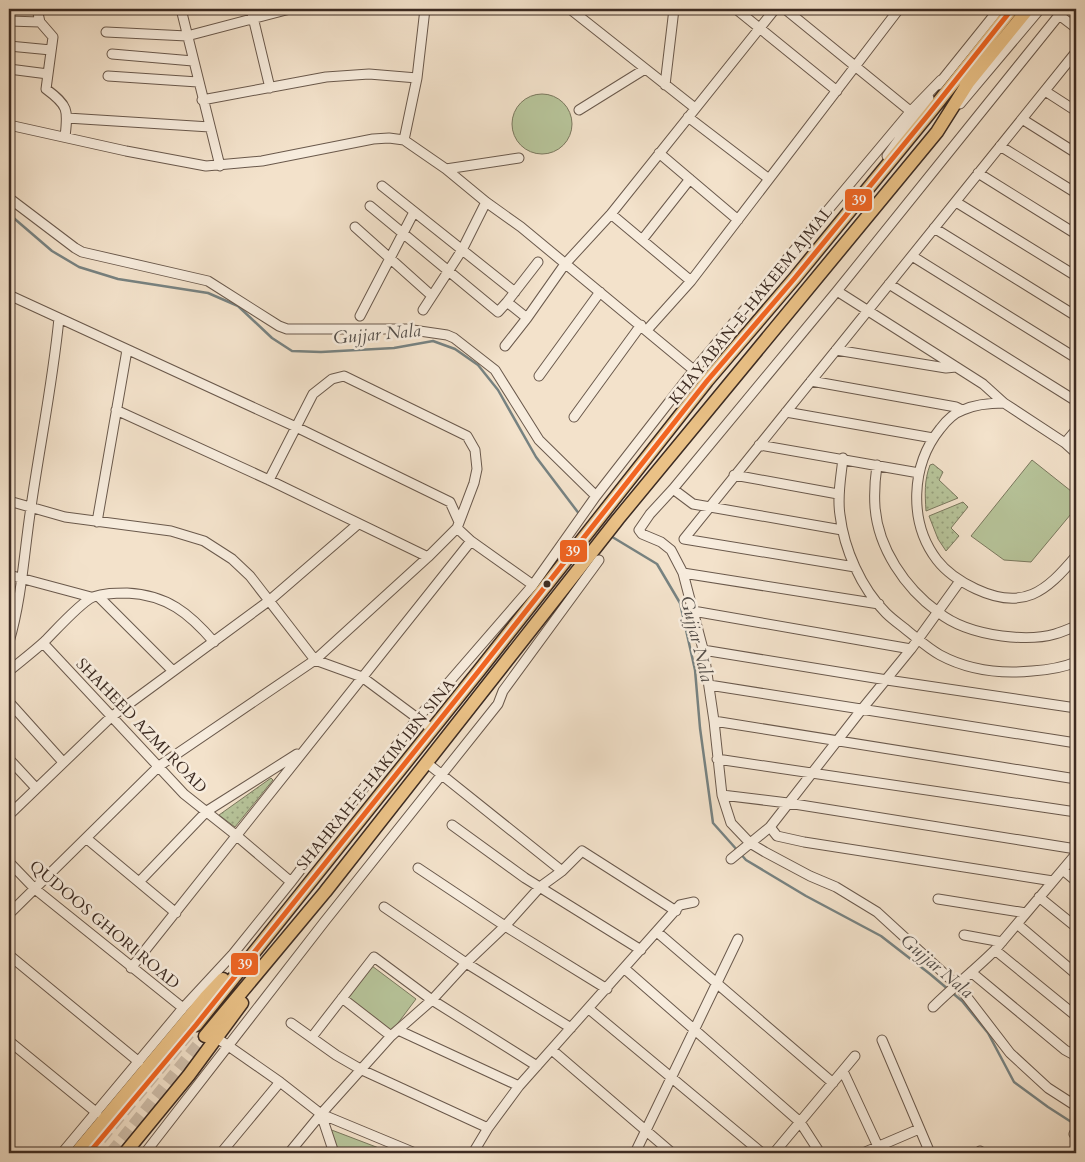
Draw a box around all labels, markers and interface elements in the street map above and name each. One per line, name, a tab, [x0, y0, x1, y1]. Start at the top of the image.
line badge: 39	[844, 188, 873, 212]
text: 39	[852, 191, 866, 210]
street label: KHAYABAN-E-HAKEEM AJMAL	[664, 202, 838, 409]
water label: Gujjar Nala	[332, 318, 422, 351]
line badge: 39	[559, 539, 588, 563]
text: 39	[566, 542, 580, 561]
unlabelled marker	[542, 579, 552, 589]
water label: Gujjar Nala	[674, 593, 719, 685]
street label: SHAHEED AZMI ROAD	[71, 653, 212, 798]
street label: SHAHRAH-E-HAKIM IBN SINA	[292, 674, 460, 875]
street label: QUDOOS GHORI ROAD	[25, 855, 184, 994]
water label: Gujjar Nala	[895, 929, 978, 1004]
line badge: 39	[230, 952, 259, 976]
text: 39	[238, 955, 252, 974]

